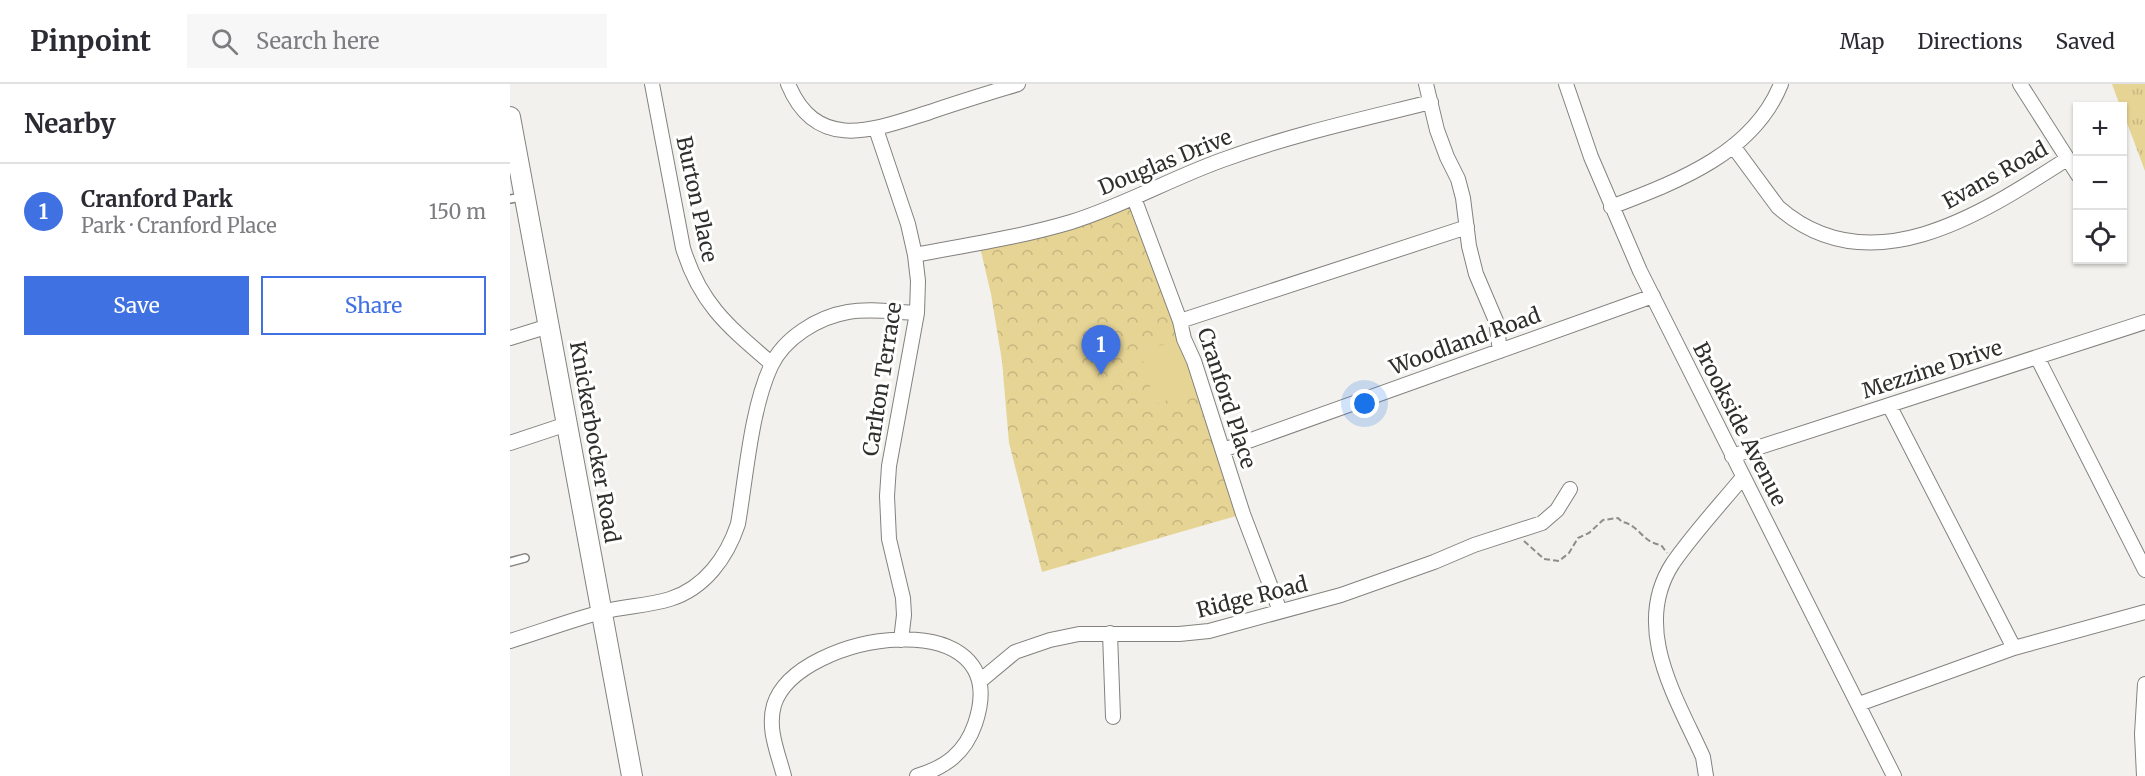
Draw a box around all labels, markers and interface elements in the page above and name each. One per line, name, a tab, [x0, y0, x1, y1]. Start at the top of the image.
search box	[187, 14, 607, 68]
text: Pinpoint	[30, 23, 151, 59]
icon: search	[208, 25, 241, 58]
text: Search here	[256, 27, 379, 55]
text: Map	[1840, 28, 1884, 55]
text: Directions	[1917, 28, 2022, 55]
text: Saved	[2055, 28, 2115, 55]
map controls	[2073, 102, 2127, 264]
button: +	[2073, 102, 2127, 156]
text: Nearby	[24, 107, 116, 140]
street label: Douglas Drive	[1094, 123, 1236, 201]
street label: Burton Place	[670, 134, 724, 264]
street label: Evans Road	[1938, 135, 2053, 215]
button: −	[2073, 156, 2127, 210]
text: Cranford Park	[81, 185, 233, 213]
text: 1	[39, 199, 48, 224]
text: 150 m	[429, 199, 486, 224]
button: locate	[2073, 210, 2127, 264]
text: Park · Cranford Place	[81, 213, 277, 238]
button: Save	[24, 276, 249, 335]
button: Share	[261, 276, 486, 335]
street label: Carlton Terrace	[856, 300, 908, 458]
street label: Woodland Road	[1385, 301, 1544, 381]
street label: Cranford Place	[1192, 324, 1262, 472]
pin: 1	[1082, 326, 1120, 375]
street label: Mezzine Drive	[1859, 334, 2005, 404]
street label: Brookside Avenue	[1687, 338, 1793, 510]
street label: Knickerbocker Road	[564, 339, 626, 545]
your location	[1350, 389, 1379, 418]
street label: Ridge Road	[1194, 570, 1311, 624]

